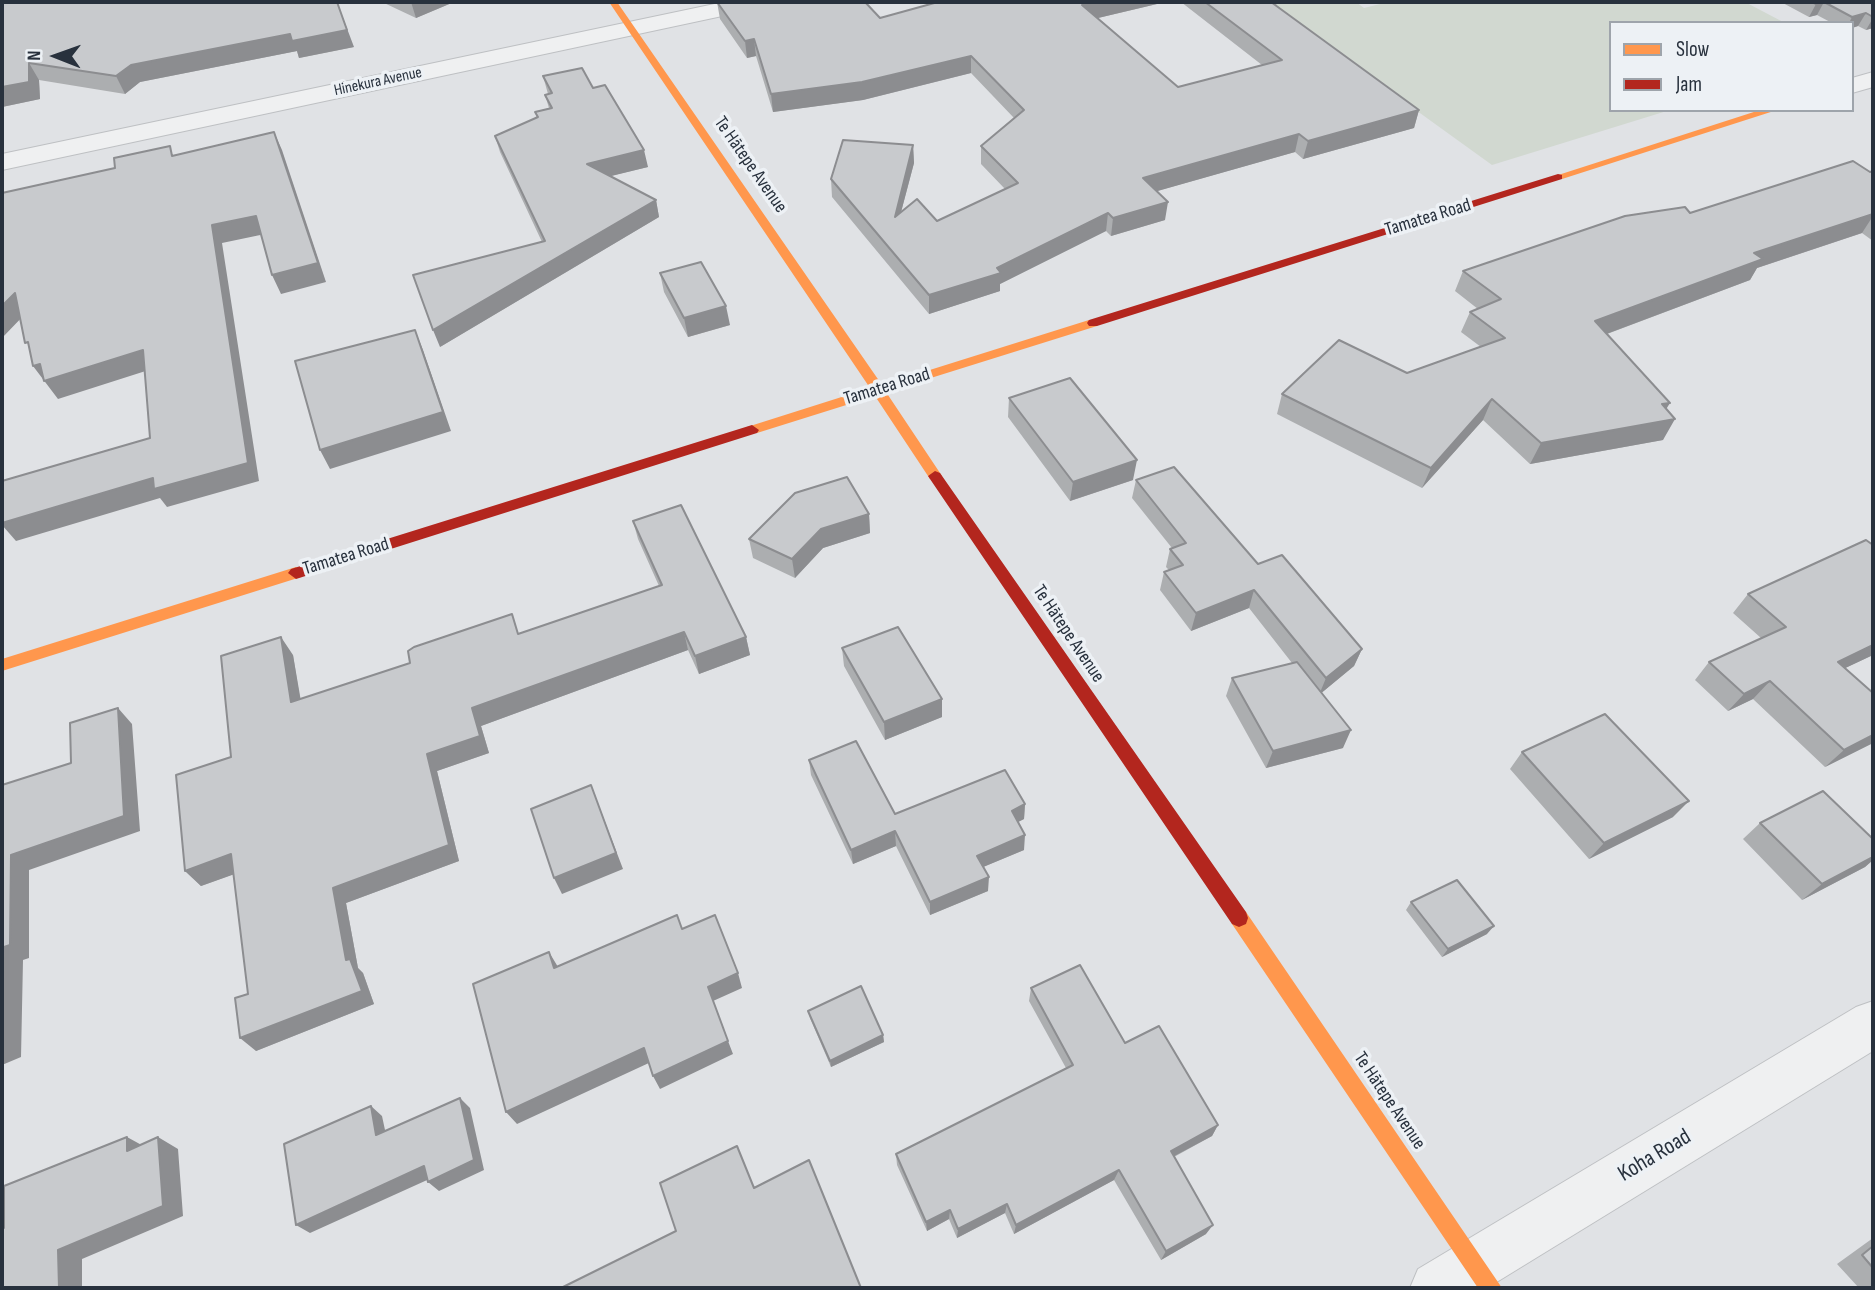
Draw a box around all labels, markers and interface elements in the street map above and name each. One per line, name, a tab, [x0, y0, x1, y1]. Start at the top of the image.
north arrow	[21, 21, 91, 91]
legend	[1609, 21, 1854, 112]
text: Slow	[1676, 37, 1709, 62]
text: N	[23, 50, 46, 61]
street label: Hinekura Avenue	[332, 63, 424, 101]
text: Jam	[1676, 72, 1702, 97]
street label: Te Hātepe Avenue	[708, 112, 792, 218]
street label: Tamatea Road	[1382, 194, 1474, 242]
street label: Tamatea Road	[841, 363, 933, 411]
street label: Tamatea Road	[300, 533, 392, 581]
street label: Te Hātepe Avenue	[1027, 581, 1109, 687]
street label: Te Hātepe Avenue	[1348, 1048, 1430, 1154]
street label: Koha Road	[1614, 1124, 1696, 1188]

